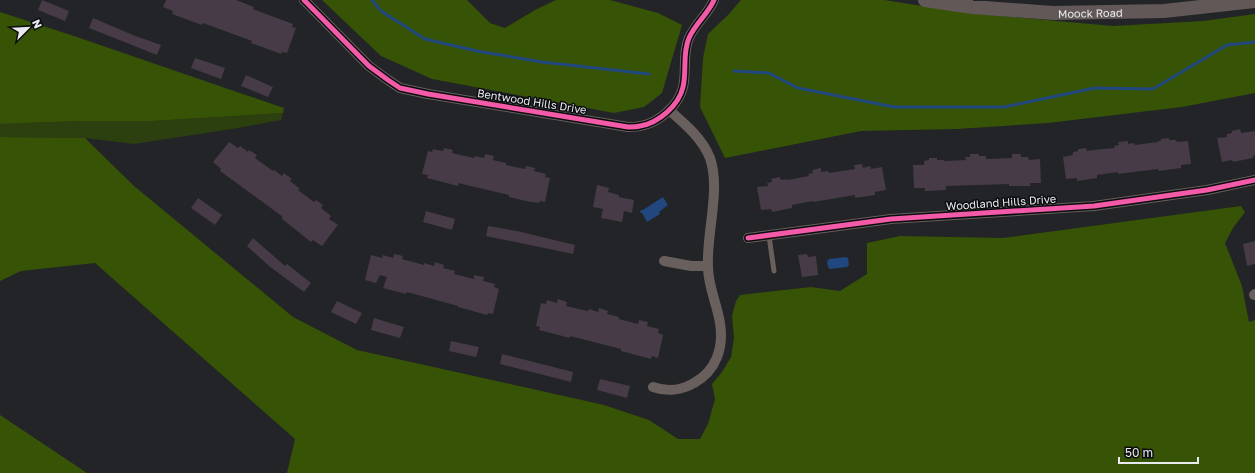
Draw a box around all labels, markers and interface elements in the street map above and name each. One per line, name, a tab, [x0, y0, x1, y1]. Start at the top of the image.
street label: Moock Road	[1058, 5, 1123, 19]
north arrow	[8, 8, 48, 48]
text: N	[30, 17, 45, 30]
street label: Bentwood Hills Drive	[476, 86, 588, 116]
street label: Woodland Hills Drive	[946, 192, 1056, 212]
scale bar	[1119, 439, 1198, 465]
text: 50 m	[1125, 445, 1153, 460]

